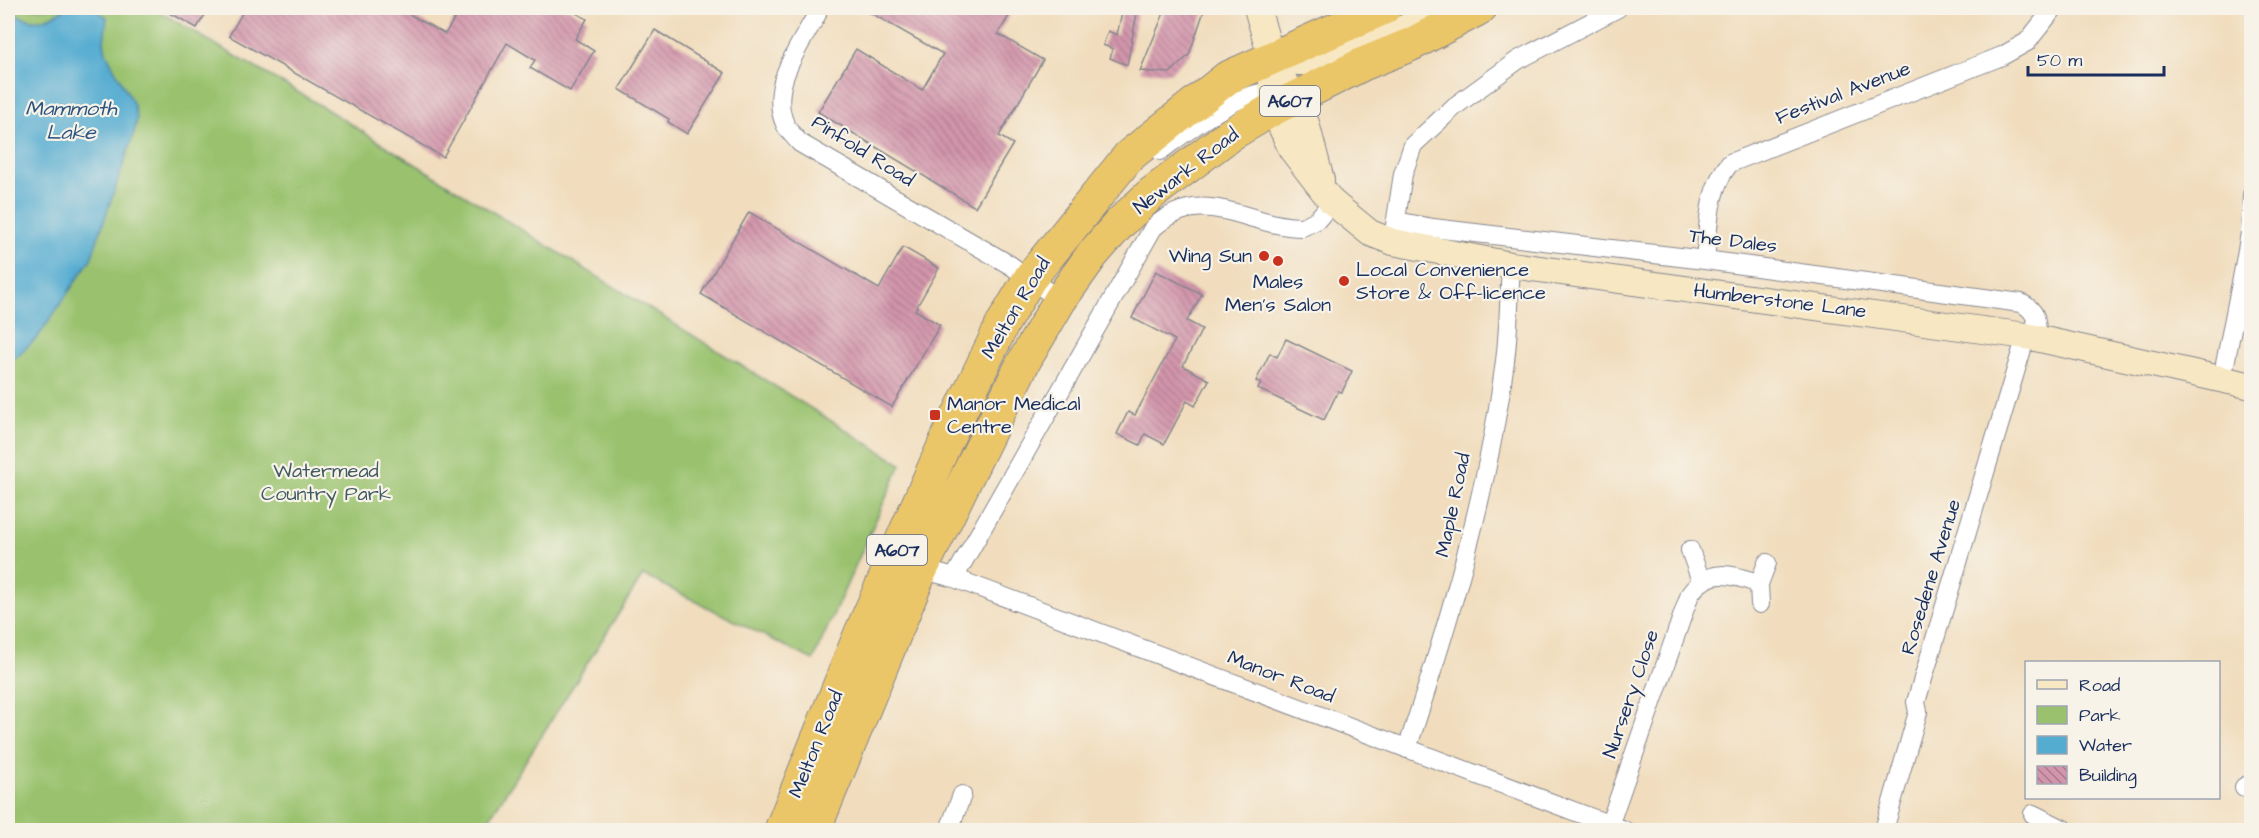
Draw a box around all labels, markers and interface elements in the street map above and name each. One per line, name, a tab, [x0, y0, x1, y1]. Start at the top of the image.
scale bar	[2028, 39, 2164, 77]
text: 50 m	[2037, 48, 2082, 73]
street label: Festival Avenue	[1771, 54, 1915, 132]
road number: A607	[1260, 86, 1320, 116]
water label: Mammoth Lake	[25, 94, 118, 147]
street label: Pinfold Road	[806, 108, 920, 194]
street label: Newark Road	[1127, 121, 1245, 221]
street label: The Dales	[1687, 222, 1779, 260]
place label: Wing Sun	[1169, 242, 1252, 271]
marker: Wing Sun	[1257, 249, 1271, 263]
street label: Melton Road	[975, 252, 1057, 364]
marker: Males Men's Salon	[1271, 254, 1285, 268]
place label: Local Convenience Store & Off-licence	[1356, 256, 1546, 307]
place label: Males Men's Salon	[1225, 268, 1331, 319]
marker: Local Convenience Store & Off-licence	[1337, 274, 1351, 288]
street label: Humberstone Lane	[1692, 277, 1868, 326]
place label: Manor Medical Centre	[947, 390, 1081, 441]
marker: Manor Medical Centre	[928, 408, 942, 422]
street label: Maple Road	[1428, 450, 1478, 560]
park label: Watermead Country Park	[261, 457, 391, 509]
street label: Rosedene Avenue	[1894, 496, 1968, 658]
road number: A607	[867, 535, 927, 565]
street label: Nursery Close	[1596, 626, 1667, 762]
street label: Manor Road	[1223, 644, 1339, 710]
legend	[2025, 661, 2220, 799]
text: Road	[2079, 673, 2120, 698]
street label: Melton Road	[782, 686, 850, 802]
text: Park	[2079, 703, 2121, 728]
text: Water	[2079, 733, 2132, 758]
text: Building	[2079, 763, 2137, 789]

